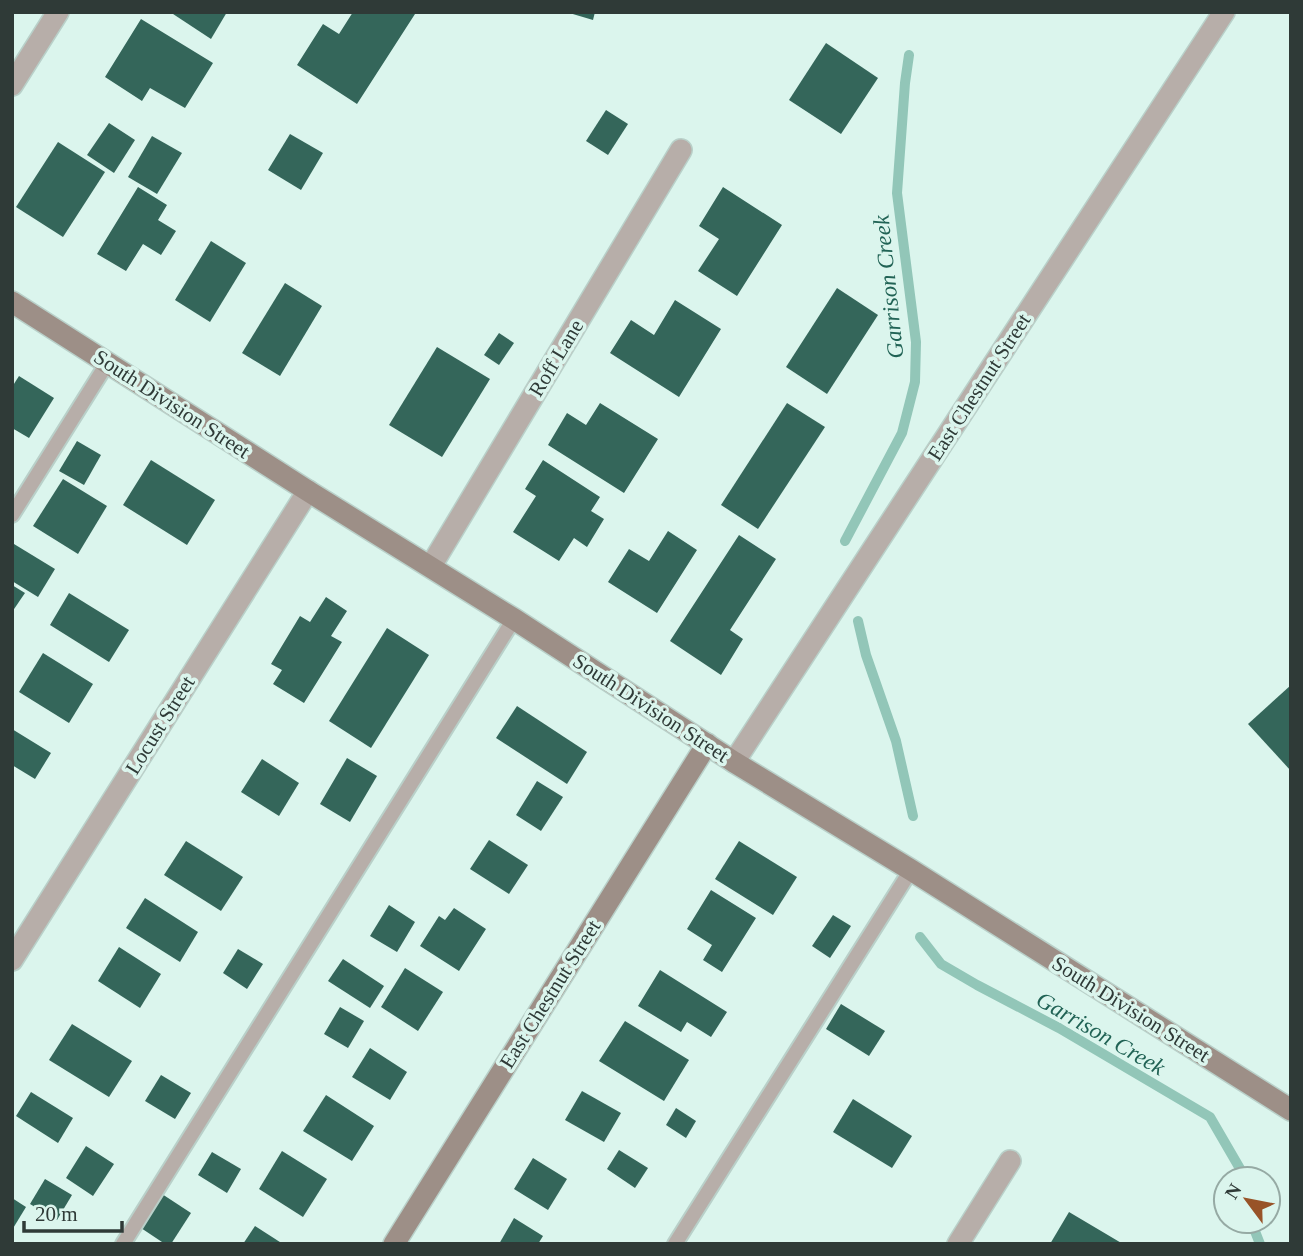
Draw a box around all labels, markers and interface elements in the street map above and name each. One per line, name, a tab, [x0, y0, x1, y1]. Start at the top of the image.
water label: Garrison Creek	[868, 213, 908, 360]
street label: East Chestnut Street	[923, 309, 1036, 465]
street label: Roff Lane	[524, 315, 588, 401]
street label: South Division Street	[90, 345, 255, 463]
street label: South Division Street	[569, 649, 734, 767]
street label: Locust Street	[120, 671, 200, 779]
street label: East Chestnut Street	[495, 915, 605, 1073]
street label: South Division Street	[1048, 951, 1214, 1067]
water label: Garrison Creek	[1032, 987, 1170, 1081]
north arrow	[1212, 1165, 1282, 1235]
text: N	[1220, 1180, 1246, 1203]
scale bar	[24, 1190, 122, 1234]
text: 20 m	[35, 1202, 78, 1226]

